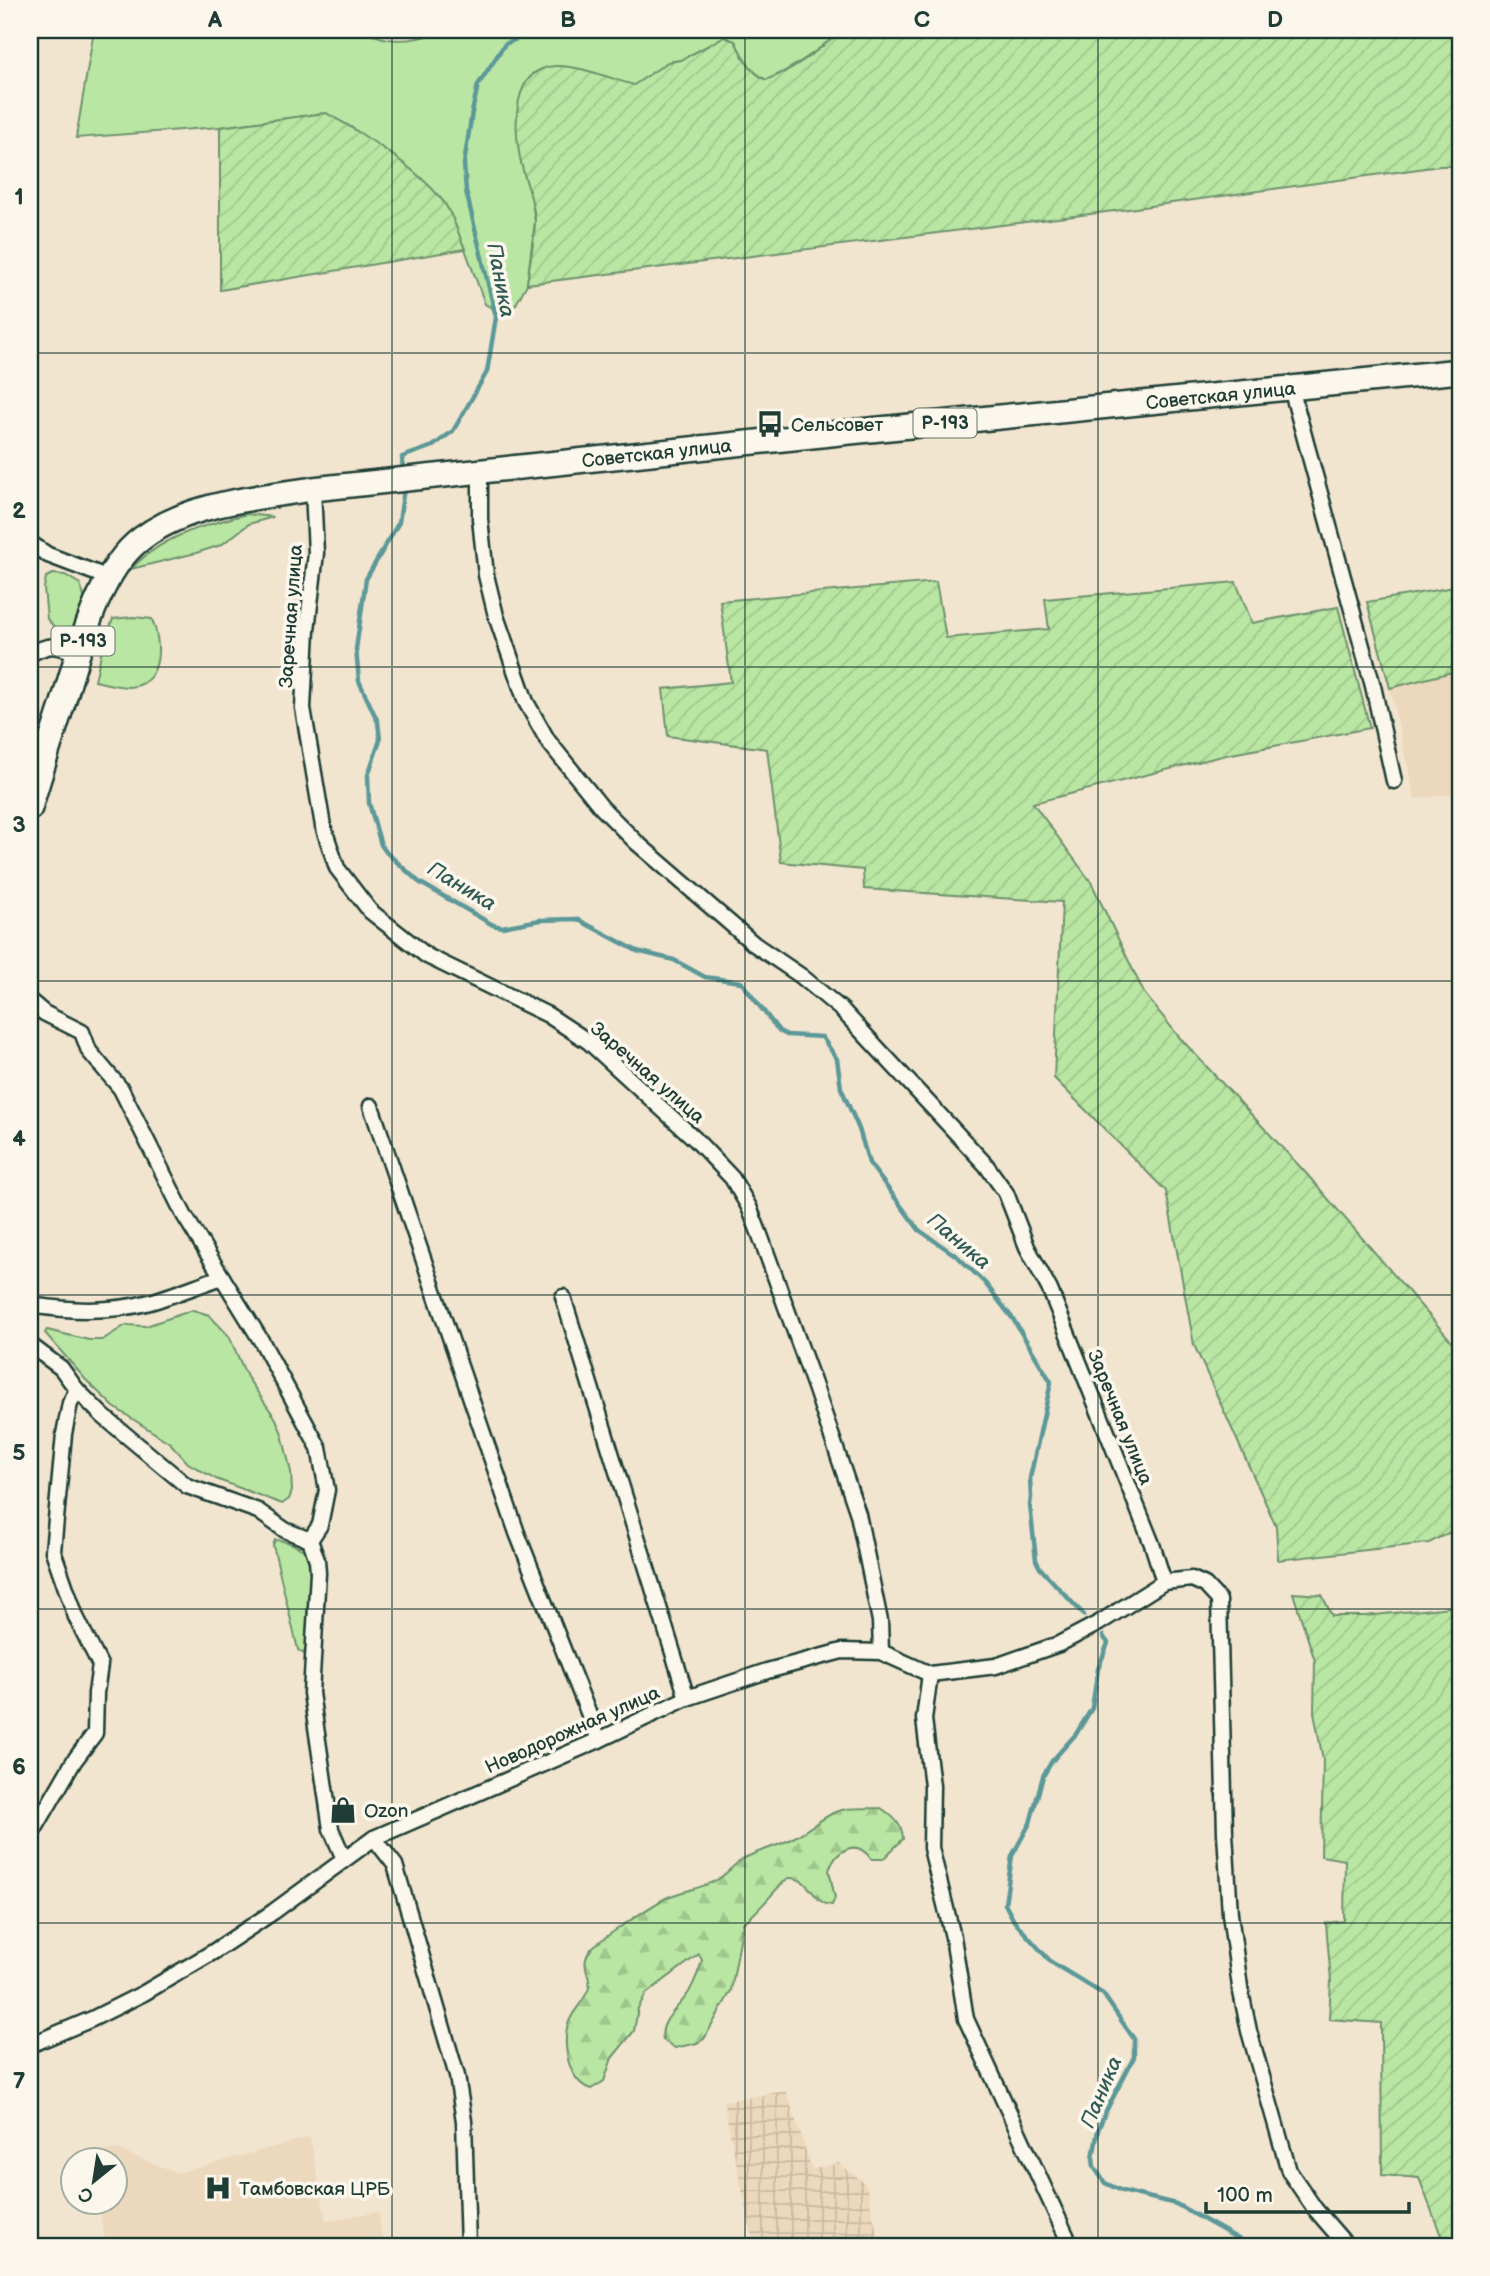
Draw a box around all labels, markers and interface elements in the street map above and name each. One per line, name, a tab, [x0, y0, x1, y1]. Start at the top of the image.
text: A	[207, 6, 223, 34]
text: B	[560, 6, 576, 34]
text: C	[914, 6, 930, 34]
text: D	[1267, 6, 1283, 34]
text: 1	[14, 183, 24, 211]
water label: Паника	[481, 241, 520, 319]
street label: Советская улица	[1145, 377, 1297, 415]
road number: Р-193	[914, 408, 976, 438]
bus stop icon: Сельсовет	[755, 409, 785, 439]
place label: Сельсовет	[791, 414, 883, 437]
street label: Советская улица	[581, 435, 733, 473]
text: 2	[12, 497, 26, 525]
street label: Заречная улица	[275, 544, 308, 689]
road number: Р-193	[52, 626, 114, 656]
text: 3	[12, 811, 26, 839]
water label: Паника	[423, 856, 500, 917]
street label: Заречная улица	[585, 1017, 709, 1129]
text: 4	[12, 1125, 26, 1153]
water label: Паника	[922, 1208, 996, 1275]
street label: Заречная улица	[1082, 1347, 1157, 1488]
text: 5	[12, 1439, 26, 1467]
street label: Новодорожная улица	[482, 1682, 663, 1779]
text: 6	[12, 1753, 26, 1781]
shop icon: Ozon	[328, 1795, 358, 1825]
place label: Ozon	[364, 1800, 409, 1823]
water label: Паника	[1075, 2053, 1128, 2132]
text: 7	[13, 2067, 26, 2095]
north arrow	[60, 2146, 130, 2216]
scale bar	[1206, 2171, 1410, 2215]
hospital icon: Тамбовская ЦРБ	[203, 2173, 233, 2203]
place label: Тамбовская ЦРБ	[239, 2178, 391, 2201]
text: С	[75, 2181, 98, 2208]
text: 100 m	[1217, 2183, 1273, 2208]

